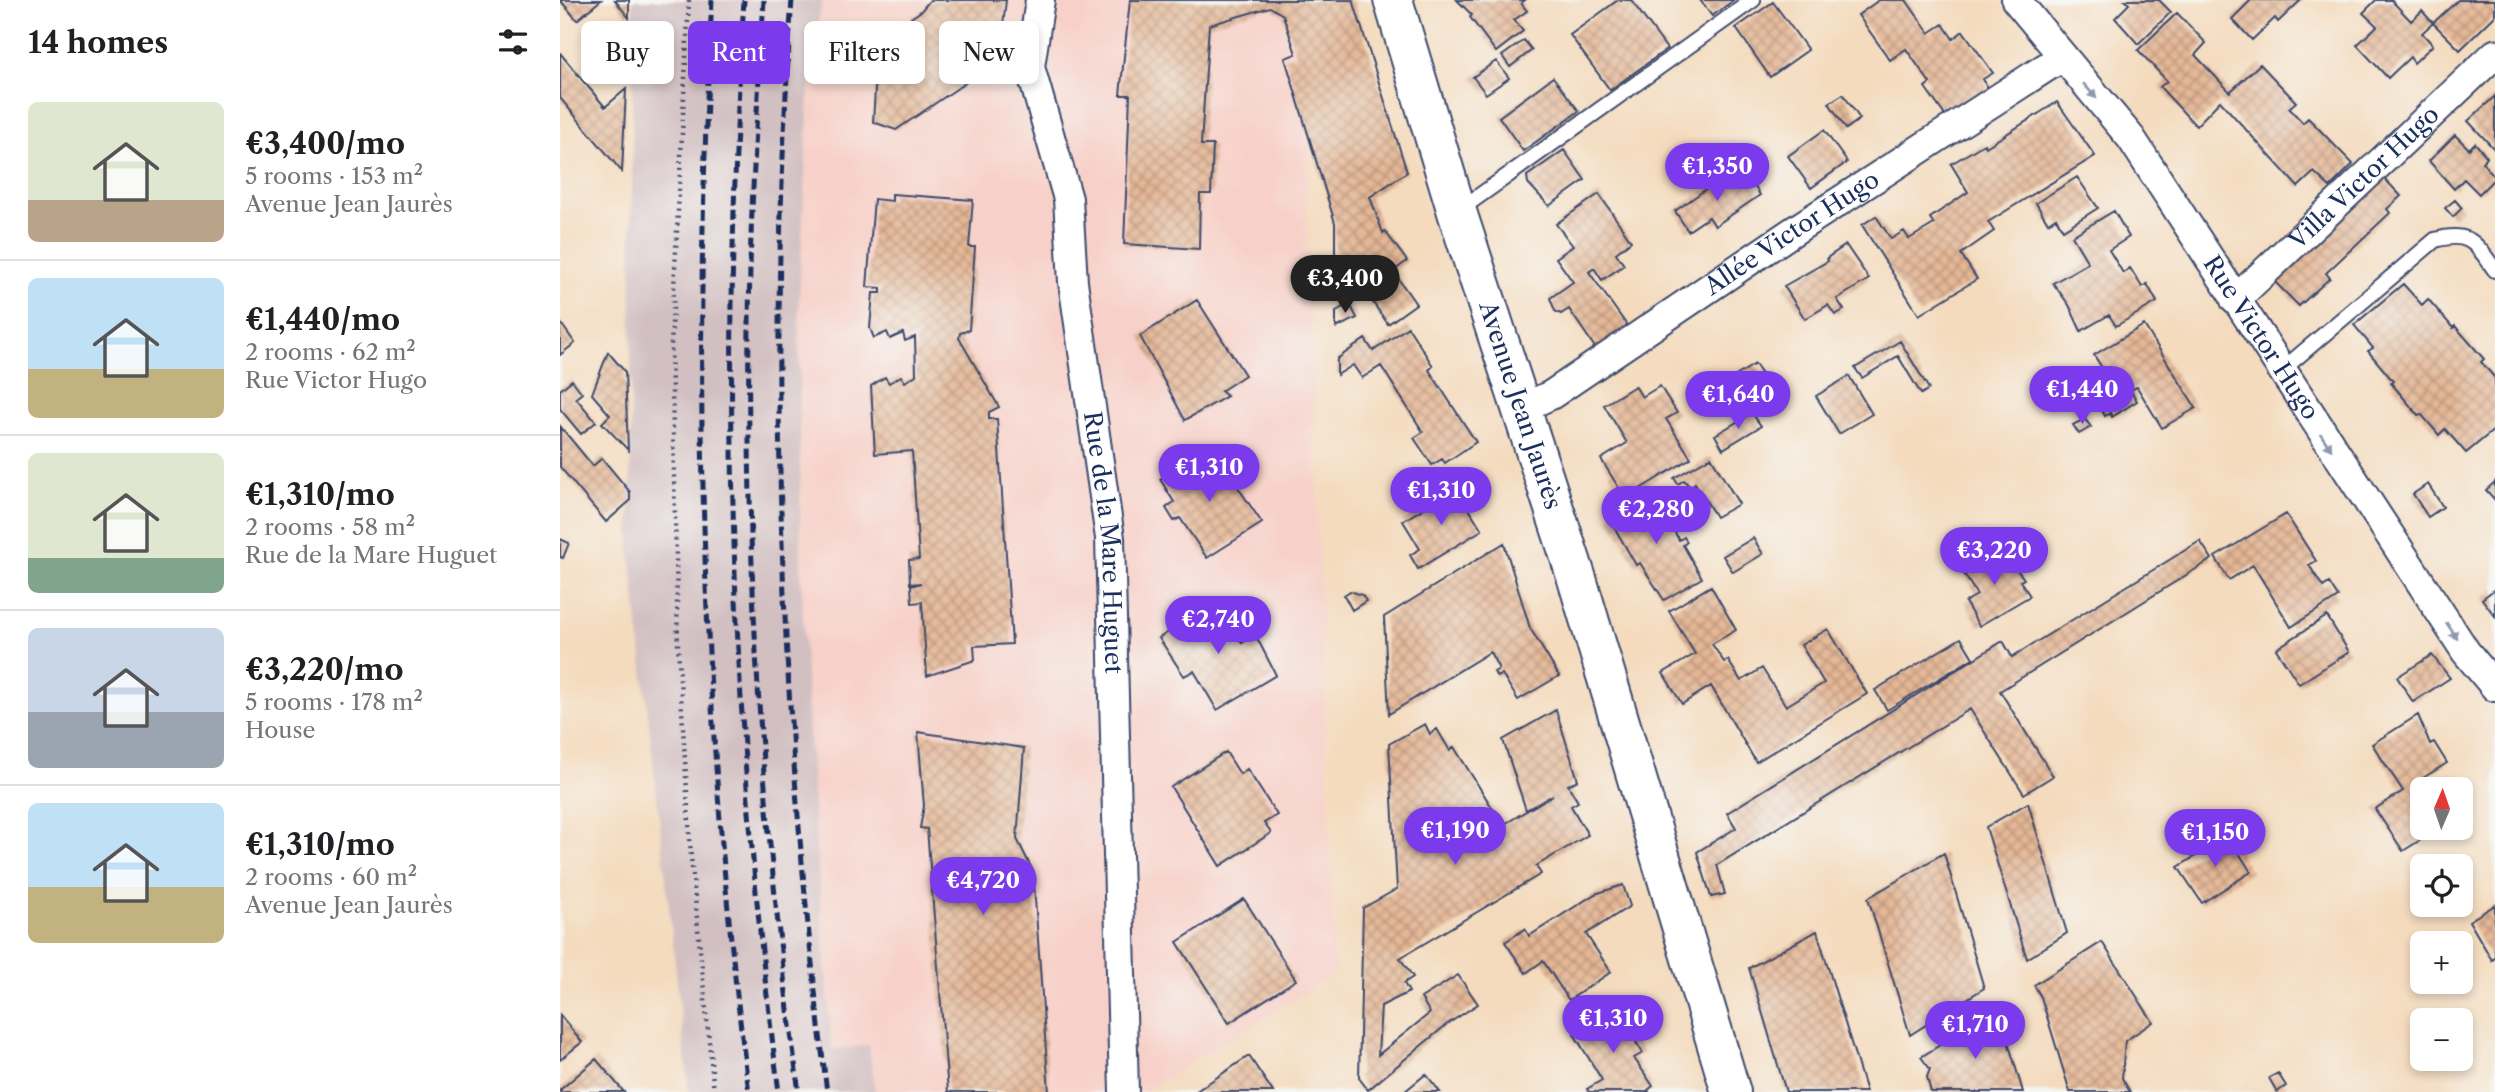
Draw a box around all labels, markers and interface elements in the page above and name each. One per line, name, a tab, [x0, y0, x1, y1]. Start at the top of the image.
chip: Buy	[581, 21, 674, 84]
chip: Rent	[688, 21, 790, 84]
chip: Filters	[804, 21, 925, 84]
chip: New	[939, 21, 1039, 84]
icon: filters	[494, 23, 532, 61]
text: 14 homes	[28, 24, 168, 61]
one-way arrow	[2082, 82, 2097, 99]
street label: Villa Victor Hugo	[2282, 100, 2445, 256]
text: €3,400/mo	[245, 125, 405, 162]
icon: home	[84, 130, 168, 214]
pin: €1,350	[1660, 144, 1774, 203]
text: €1,350	[1681, 152, 1753, 180]
text: 5 rooms · 153 m²	[245, 162, 423, 190]
street label: Allée Victor Hugo	[1698, 165, 1884, 301]
text: Avenue Jean Jaurès	[245, 190, 453, 218]
street label: Rue Victor Hugo	[2198, 250, 2326, 425]
pin: €3,400	[1288, 256, 1402, 315]
text: €3,400	[1307, 264, 1383, 292]
street label: Avenue Jean Jaurès	[1473, 297, 1568, 513]
text: €1,440/mo	[245, 301, 400, 338]
icon: home	[84, 306, 168, 390]
text: 2 rooms · 62 m²	[245, 338, 416, 366]
text: Rue Victor Hugo	[245, 366, 427, 394]
pin: €1,440	[2025, 366, 2139, 426]
pin: €1,640	[1681, 372, 1795, 431]
text: €1,440	[2045, 375, 2119, 403]
text: €1,640	[1701, 380, 1775, 408]
street label: Rue de la Mare Huguet	[1078, 410, 1128, 675]
one-way arrow	[2320, 432, 2333, 451]
pin: €1,310	[1152, 444, 1266, 504]
text: €1,310	[1174, 453, 1244, 481]
pin: €1,310	[1384, 468, 1498, 527]
text: €1,310/mo	[245, 476, 395, 513]
text: €1,310	[1406, 476, 1476, 504]
icon: home	[84, 481, 168, 565]
pin: €2,280	[1599, 486, 1713, 546]
text: €2,280	[1618, 495, 1694, 523]
text: 2 rooms · 58 m²	[245, 513, 415, 541]
pin: €3,220	[1937, 528, 2051, 587]
text: €3,220	[1956, 536, 2032, 564]
text: Rue de la Mare Huguet	[245, 541, 497, 569]
pin: €2,740	[1161, 596, 1275, 656]
text: €2,740	[1181, 605, 1255, 633]
one-way arrow	[2445, 622, 2459, 640]
text: €3,220/mo	[245, 651, 404, 688]
icon: home	[84, 656, 168, 740]
text: 5 rooms · 178 m²	[245, 688, 423, 716]
text: House	[245, 716, 315, 744]
north arrow	[2410, 777, 2473, 840]
map controls	[2410, 777, 2473, 1071]
pin: €1,190	[1398, 808, 1512, 867]
pin: €1,150	[2158, 810, 2272, 869]
text: €1,190	[1420, 816, 1490, 844]
text: €1,150	[2181, 818, 2250, 846]
text: €1,310/mo	[245, 826, 395, 863]
icon: home	[84, 831, 168, 915]
button: locate	[2410, 854, 2473, 917]
pin: €4,720	[926, 858, 1040, 917]
text: 2 rooms · 60 m²	[245, 863, 417, 891]
text: €4,720	[946, 866, 1020, 894]
text: Avenue Jean Jaurès	[245, 891, 453, 919]
button: +	[2410, 931, 2473, 994]
pin: €1,310	[1556, 996, 1670, 1055]
pin: €1,710	[1918, 1002, 2032, 1061]
text: €1,310	[1578, 1004, 1648, 1032]
button: −	[2410, 1008, 2473, 1071]
text: €1,710	[1941, 1010, 2009, 1038]

